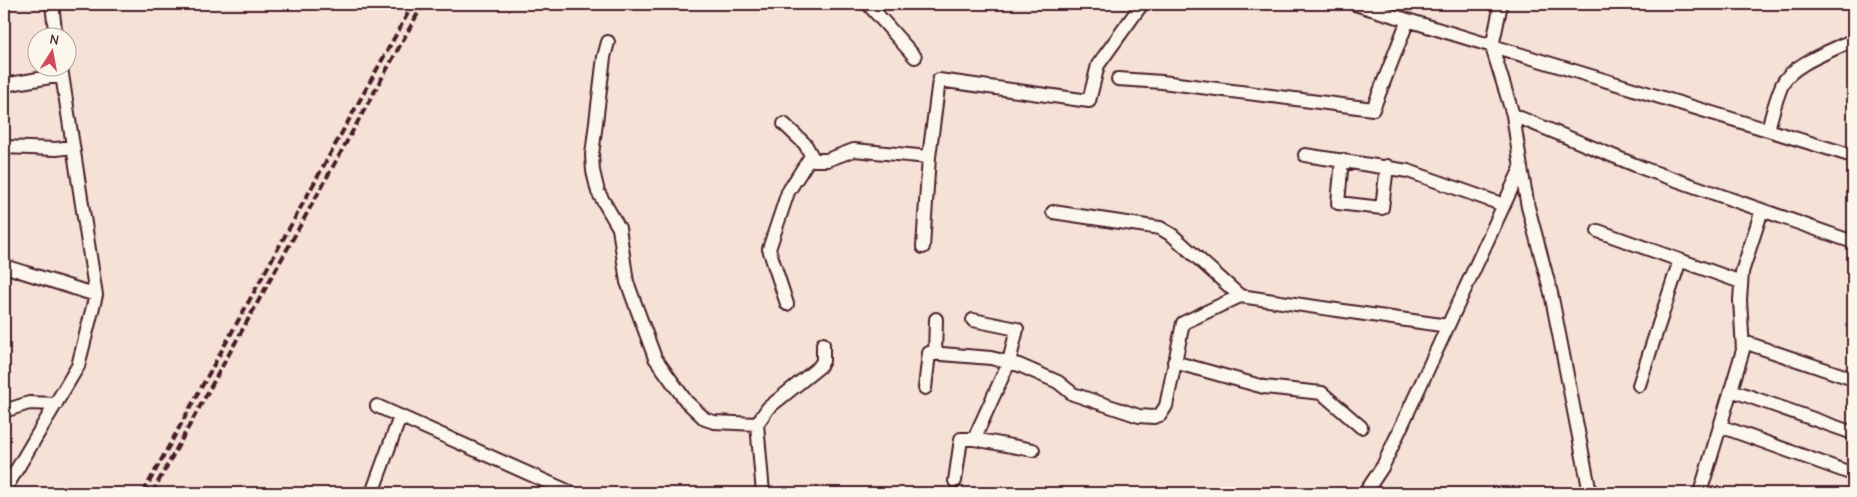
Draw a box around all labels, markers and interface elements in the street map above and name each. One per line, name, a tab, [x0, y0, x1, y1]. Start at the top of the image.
north arrow	[28, 28, 78, 78]
text: N	[48, 31, 60, 49]

